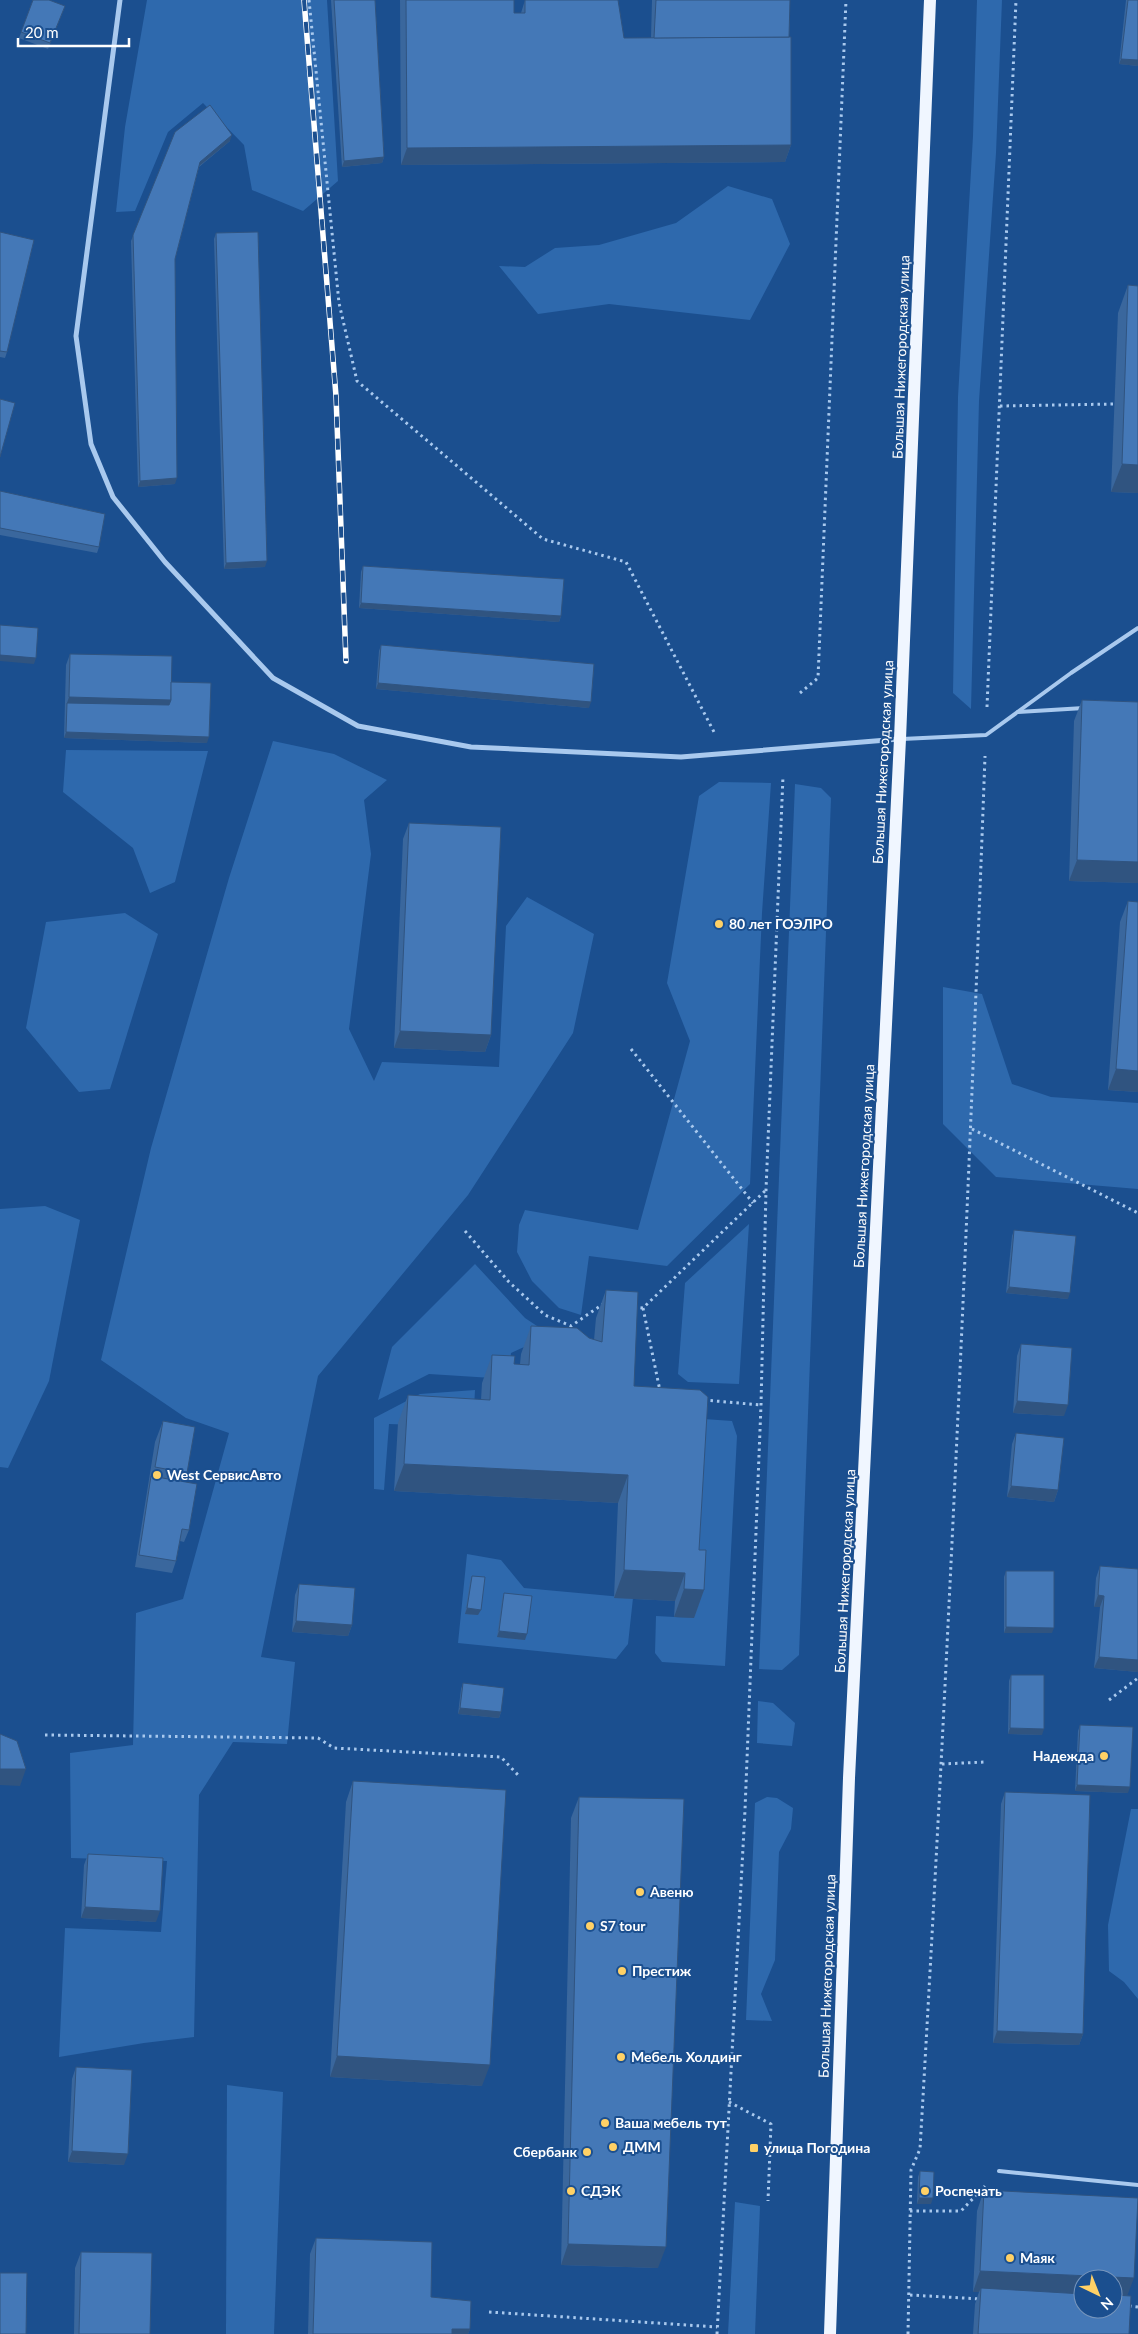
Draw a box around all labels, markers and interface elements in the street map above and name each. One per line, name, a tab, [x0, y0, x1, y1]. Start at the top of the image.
scale bar	[18, 15, 129, 47]
text: 20 m	[25, 23, 59, 41]
street label: Большая Нижегородская улица	[888, 255, 913, 459]
street label: Большая Нижегородская улица	[869, 660, 896, 864]
place label: 80 лет ГОЭЛРО	[729, 915, 833, 932]
marker: 80 лет ГОЭЛРО	[713, 918, 725, 930]
street label: Большая Нижегородская улица	[850, 1064, 877, 1268]
place label: West СервисАвто	[167, 1466, 281, 1483]
marker: West СервисАвто	[151, 1469, 163, 1481]
street label: Большая Нижегородская улица	[831, 1469, 858, 1673]
place label: Надежда	[1033, 1747, 1094, 1764]
marker: Надежда	[1098, 1750, 1110, 1762]
street label: Большая Нижегородская улица	[814, 1874, 839, 2078]
place label: Авеню	[649, 1883, 693, 1900]
marker: Авеню	[634, 1886, 646, 1898]
place label: S7 tour	[600, 1917, 646, 1934]
marker: S7 tour	[584, 1920, 596, 1932]
place label: Престиж	[632, 1962, 692, 1979]
marker: Престиж	[616, 1965, 628, 1977]
place label: Мебель Холдинг	[631, 2048, 742, 2065]
marker: Мебель Холдинг	[615, 2051, 627, 2063]
place label: Ваша мебель тут	[615, 2114, 728, 2131]
marker: Ваша мебель тут	[599, 2117, 611, 2129]
place label: ДММ	[623, 2138, 661, 2155]
place label: улица Погодина	[764, 2139, 870, 2156]
marker: ДММ	[607, 2141, 619, 2153]
marker: улица Погодина	[748, 2142, 760, 2154]
place label: Сбербанк	[513, 2143, 577, 2160]
marker: Сбербанк	[581, 2146, 593, 2158]
place label: СДЭК	[581, 2182, 621, 2199]
place label: Роспечать	[935, 2182, 1002, 2199]
marker: СДЭК	[565, 2185, 577, 2197]
marker: Роспечать	[919, 2185, 931, 2197]
place label: Маяк	[1020, 2249, 1055, 2266]
marker: Маяк	[1004, 2252, 1016, 2264]
north arrow	[1073, 2269, 1123, 2319]
text: N	[1097, 2294, 1117, 2314]

